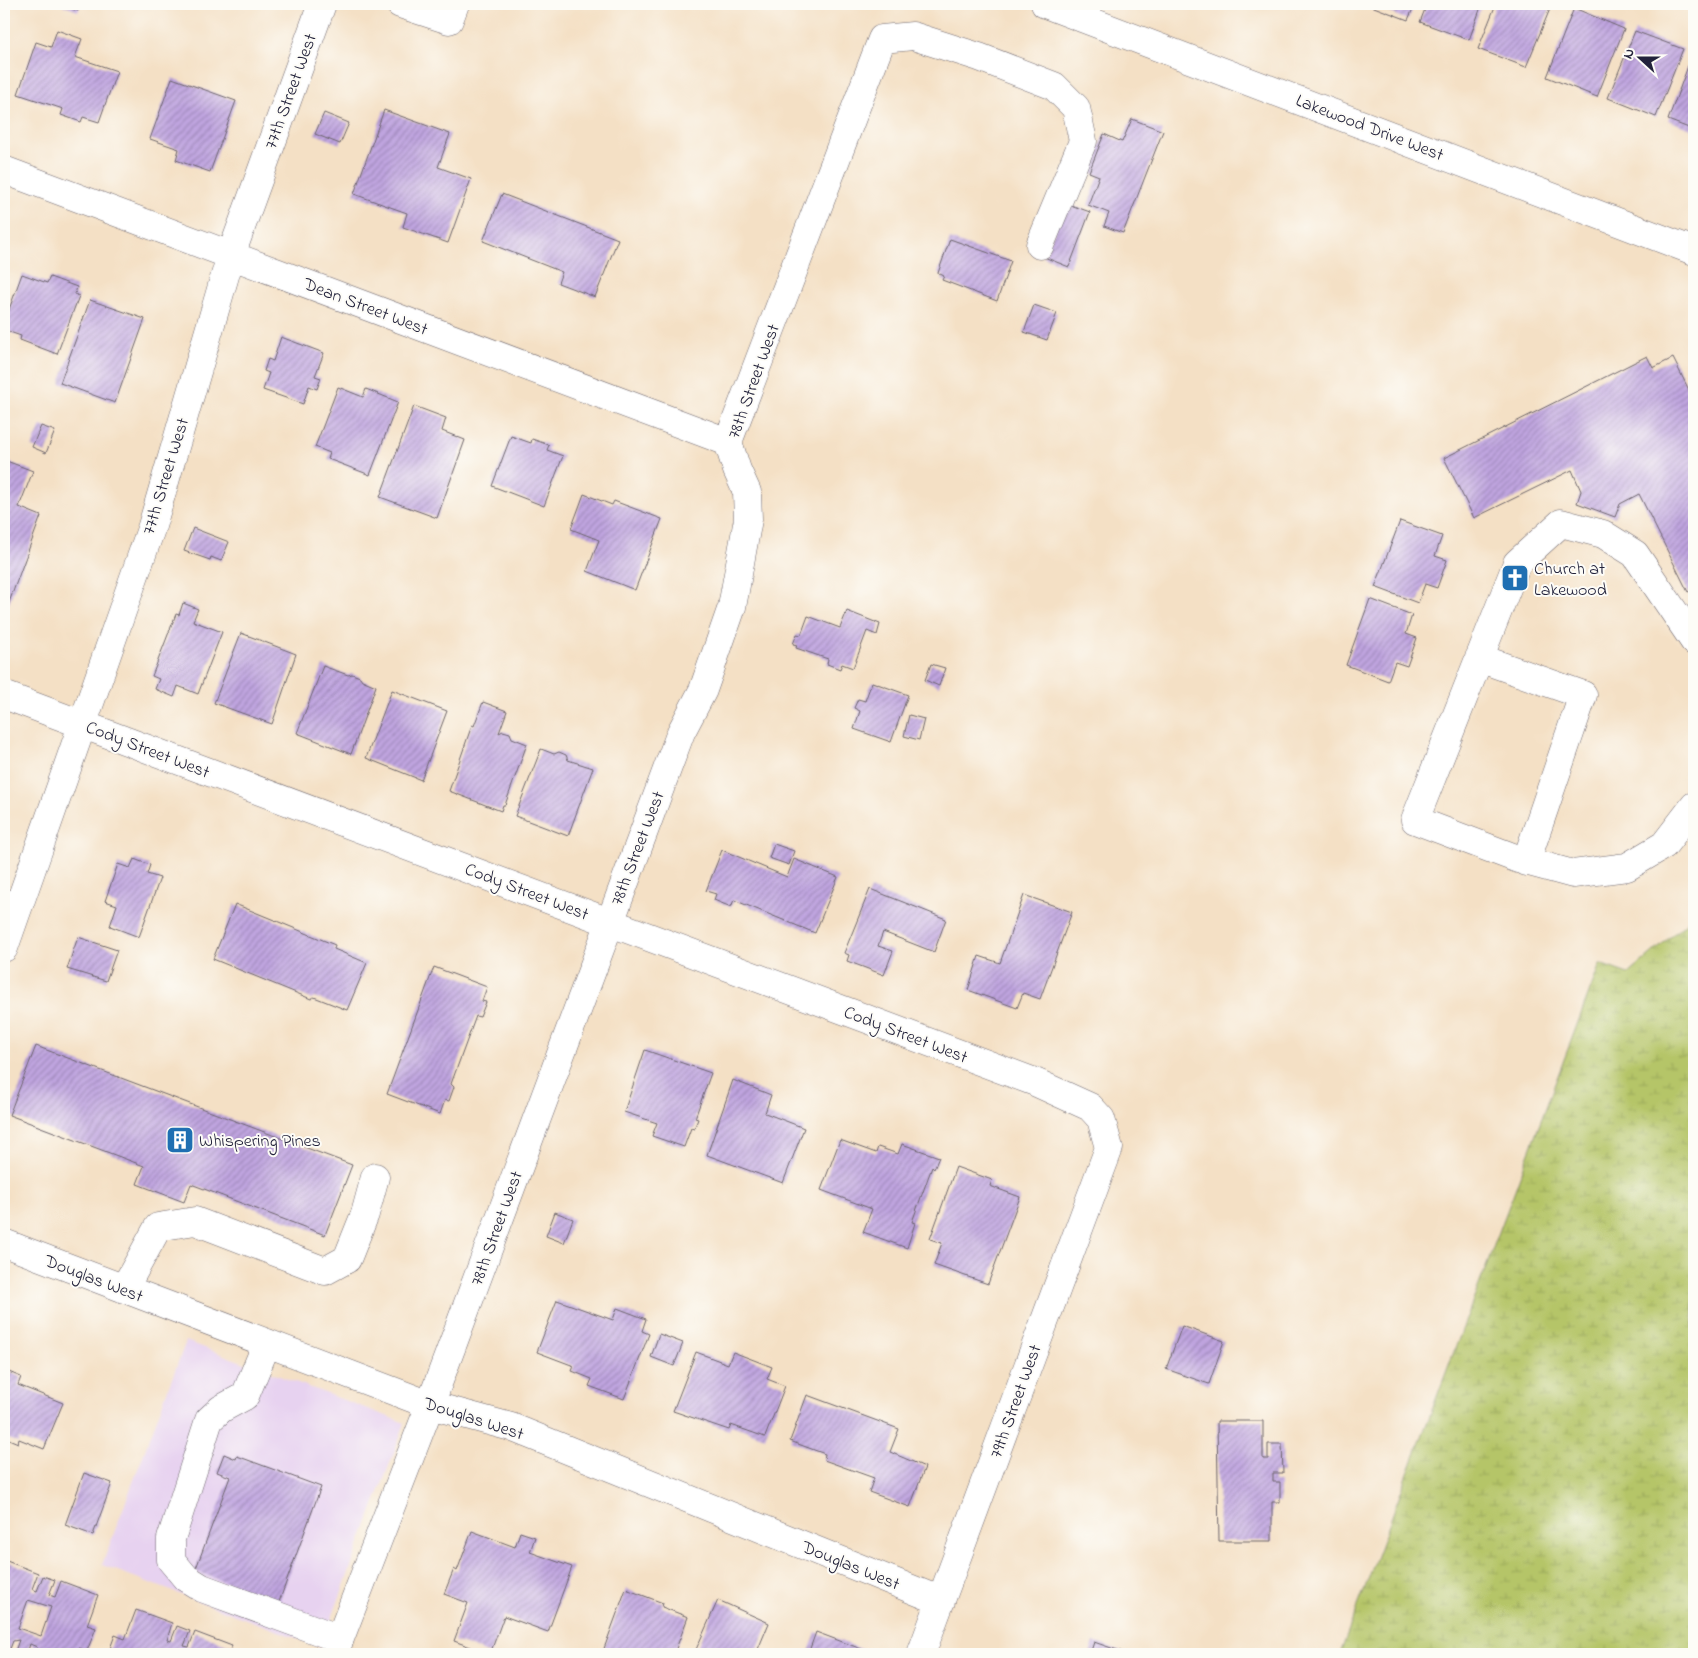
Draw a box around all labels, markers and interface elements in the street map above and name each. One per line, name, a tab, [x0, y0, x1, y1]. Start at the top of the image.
street label: 77th Street West	[259, 30, 325, 153]
north arrow	[1616, 32, 1666, 82]
text: N	[1618, 46, 1641, 62]
street label: Lakewood Drive West	[1292, 89, 1447, 169]
street label: Dean Street West	[298, 272, 431, 344]
street label: 78th Street West	[722, 321, 788, 443]
street label: 77th Street West	[137, 415, 197, 538]
place label: Church at Lakewood	[1534, 557, 1607, 604]
church icon: Church at Lakewood	[1500, 563, 1530, 593]
street label: Cody Street West	[81, 715, 213, 786]
street label: 78th Street West	[605, 788, 673, 910]
street label: Cody Street West	[460, 857, 592, 928]
street label: Cody Street West	[839, 1000, 971, 1071]
building icon: Whispering Pines	[165, 1125, 195, 1155]
place label: Whispering Pines	[199, 1129, 321, 1156]
street label: 78th Street West	[465, 1168, 531, 1290]
street label: Douglas West	[39, 1249, 146, 1312]
street label: 79th Street West	[984, 1341, 1049, 1462]
street label: Douglas West	[419, 1391, 527, 1449]
street label: Douglas West	[796, 1535, 903, 1599]

